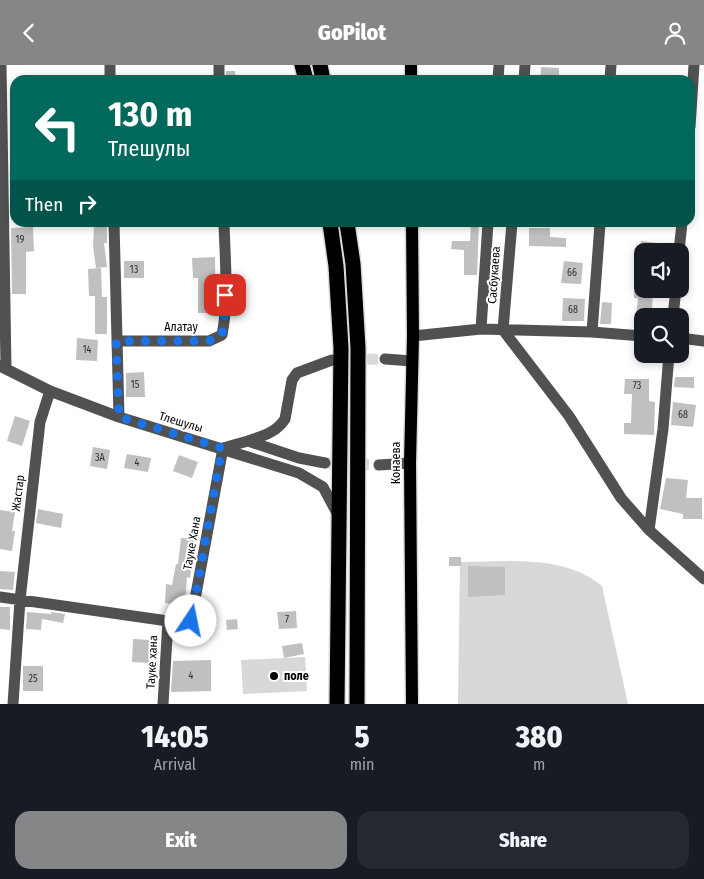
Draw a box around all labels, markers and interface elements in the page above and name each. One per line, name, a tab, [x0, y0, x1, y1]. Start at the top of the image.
icon: back	[15, 19, 43, 47]
text: GoPilot	[318, 19, 386, 46]
icon: person	[661, 19, 689, 47]
text: 130 m	[108, 93, 192, 135]
icon: left	[25, 95, 90, 160]
text: Тлешулы	[108, 135, 191, 162]
icon: right	[73, 190, 101, 218]
text: Then	[25, 193, 63, 216]
house number: 19	[16, 234, 25, 246]
map controls	[634, 243, 689, 363]
button: sound	[634, 243, 689, 298]
street label: Сасбукаева	[485, 246, 503, 304]
house number: 13	[130, 264, 139, 276]
house number: 66	[567, 267, 577, 279]
pin	[204, 274, 246, 316]
icon: arrive	[211, 281, 239, 309]
house number: 68	[568, 304, 578, 316]
button: search	[634, 308, 689, 363]
street label: Алатау	[164, 320, 198, 334]
house number: 14	[83, 344, 92, 356]
house number: 15	[131, 379, 140, 391]
house number: 73	[633, 380, 642, 392]
street label: Тлешулы	[157, 409, 205, 435]
house number: 68	[678, 409, 688, 421]
street label: Конаева	[389, 442, 403, 484]
house number: 3А	[95, 452, 106, 464]
house number: 4	[135, 457, 140, 469]
street label: Жастар	[9, 474, 27, 512]
street label: Тауке Хана	[180, 515, 204, 571]
position arrow	[164, 594, 216, 646]
house number: 7	[285, 614, 289, 626]
street label: Тауке хана	[144, 635, 160, 689]
place label: поле	[284, 669, 309, 683]
house number: 4	[189, 670, 194, 682]
marker: поле	[268, 670, 280, 682]
house number: 25	[29, 673, 38, 685]
text: 14:05	[141, 719, 208, 755]
text: 5	[355, 719, 370, 755]
text: 380	[516, 719, 563, 755]
text: Arrival	[154, 755, 196, 774]
text: min	[350, 755, 374, 774]
text: m	[533, 755, 545, 774]
button: Exit	[15, 811, 347, 869]
button: Share	[357, 811, 689, 869]

